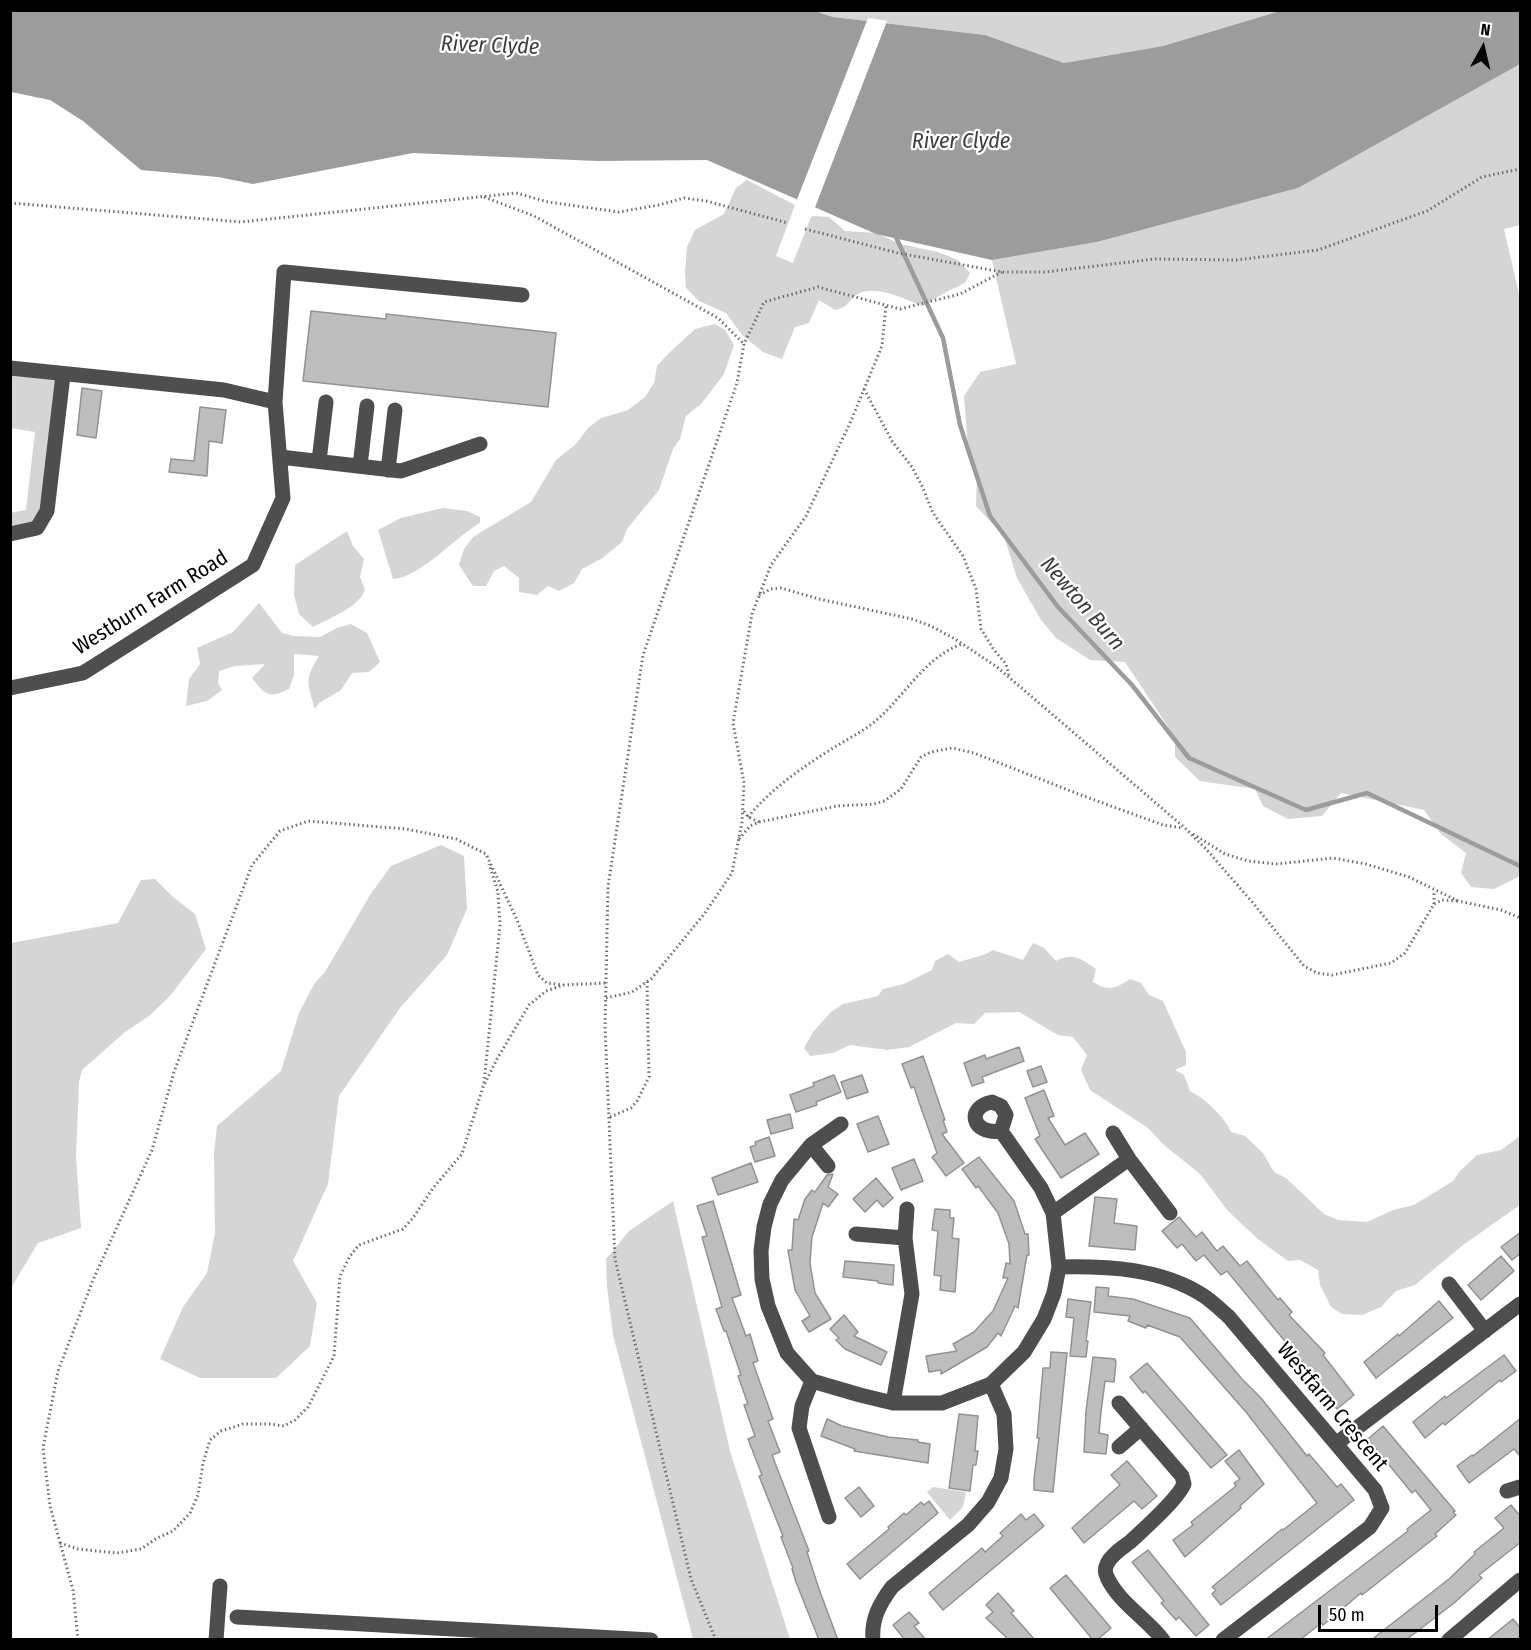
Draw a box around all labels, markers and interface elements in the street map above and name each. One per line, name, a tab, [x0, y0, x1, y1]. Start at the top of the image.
north arrow	[1453, 18, 1513, 78]
text: N	[1480, 20, 1492, 40]
water label: River Clyde	[440, 31, 540, 61]
water label: River Clyde	[912, 129, 1010, 155]
street label: Westburn Farm Road	[69, 545, 233, 661]
water label: Newton Burn	[1034, 552, 1130, 656]
street label: Westfarm Crescent	[1271, 1338, 1393, 1476]
scale bar	[1321, 1593, 1441, 1631]
text: 50 m	[1329, 1604, 1365, 1626]

